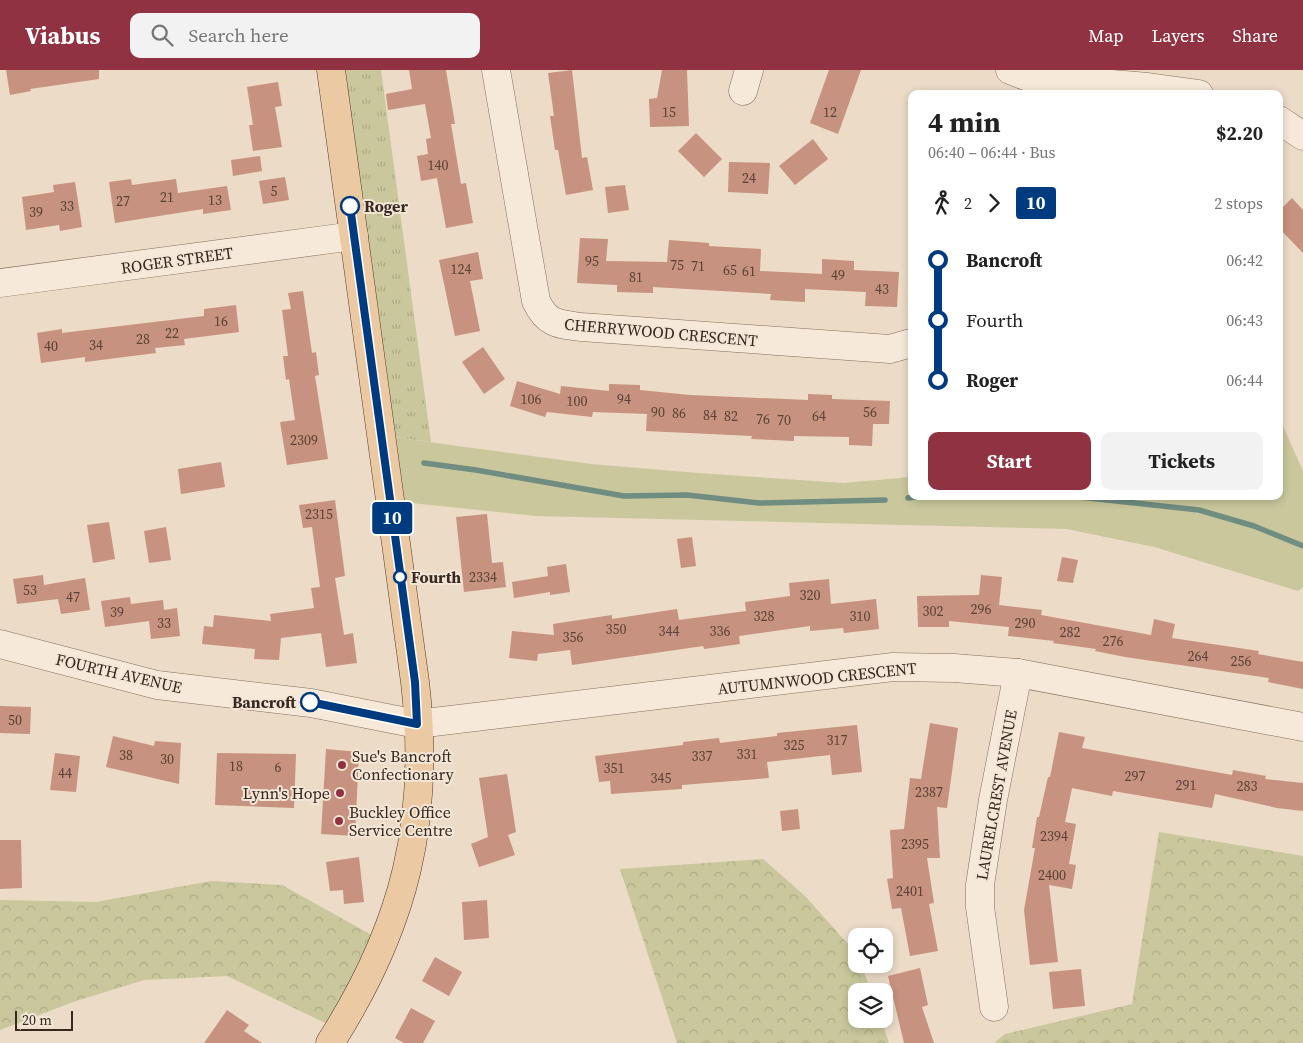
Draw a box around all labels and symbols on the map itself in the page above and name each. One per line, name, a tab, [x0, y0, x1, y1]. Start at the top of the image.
house number: 15	[662, 102, 676, 122]
house number: 12	[823, 102, 837, 122]
house number: 140	[428, 155, 449, 175]
house number: 24	[742, 168, 756, 188]
house number: 5	[271, 181, 278, 201]
house number: 21	[160, 187, 174, 207]
house number: 13	[208, 190, 222, 210]
house number: 27	[116, 191, 130, 211]
place label: Roger	[364, 195, 408, 217]
house number: 33	[60, 196, 74, 216]
marker: Roger	[340, 196, 360, 216]
house number: 39	[29, 202, 43, 222]
street label: ROGER STREET	[119, 241, 235, 279]
house number: 95	[585, 251, 599, 271]
house number: 75	[670, 255, 684, 275]
house number: 71	[691, 256, 705, 276]
house number: 124	[451, 259, 472, 279]
house number: 65	[723, 260, 737, 280]
house number: 61	[742, 261, 756, 281]
house number: 49	[831, 265, 845, 285]
house number: 81	[629, 267, 643, 287]
house number: 43	[875, 279, 889, 299]
house number: 16	[214, 311, 228, 331]
street label: CHERRYWOOD CRESCENT	[563, 313, 759, 351]
house number: 22	[165, 323, 179, 343]
house number: 28	[136, 329, 150, 349]
house number: 34	[89, 335, 103, 355]
house number: 40	[44, 336, 58, 356]
house number: 106	[521, 389, 542, 409]
house number: 94	[617, 389, 631, 409]
house number: 100	[567, 391, 588, 411]
house number: 90	[651, 402, 665, 422]
house number: 56	[863, 402, 877, 422]
house number: 86	[672, 403, 686, 423]
house number: 84	[703, 405, 717, 425]
house number: 82	[724, 406, 738, 426]
house number: 64	[812, 406, 826, 426]
house number: 76	[756, 409, 770, 429]
house number: 70	[777, 410, 791, 430]
house number: 2309	[290, 430, 318, 450]
line badge: 10	[370, 502, 414, 534]
house number: 2315	[305, 504, 333, 524]
place label: Fourth	[411, 566, 461, 588]
house number: 2334	[469, 567, 497, 587]
marker: Fourth	[393, 570, 407, 584]
house number: 53	[23, 580, 37, 600]
house number: 320	[800, 585, 821, 605]
house number: 47	[66, 587, 80, 607]
house number: 296	[971, 599, 992, 619]
house number: 302	[923, 601, 944, 621]
house number: 39	[110, 602, 124, 622]
house number: 328	[754, 606, 775, 626]
house number: 310	[850, 606, 871, 626]
house number: 33	[157, 613, 171, 633]
house number: 290	[1015, 613, 1036, 633]
house number: 350	[606, 619, 627, 639]
house number: 344	[659, 621, 680, 641]
house number: 336	[710, 621, 731, 641]
house number: 282	[1060, 622, 1081, 642]
house number: 356	[563, 627, 584, 647]
house number: 276	[1103, 631, 1124, 651]
house number: 264	[1188, 646, 1209, 666]
street label: FOURTH AVENUE	[54, 648, 185, 698]
house number: 256	[1231, 651, 1252, 671]
street label: AUTUMNWOOD CRESCENT	[716, 657, 918, 699]
place label: Bancroft	[232, 691, 297, 713]
marker: Bancroft	[300, 692, 320, 712]
street label: LAURELCREST AVENUE	[970, 708, 1022, 882]
house number: 50	[8, 710, 22, 730]
house number: 317	[827, 730, 848, 750]
house number: 325	[784, 735, 805, 755]
house number: 331	[737, 744, 758, 764]
house number: 38	[119, 745, 133, 765]
place label: Sue's Bancroft Confectionary	[352, 745, 454, 785]
house number: 337	[692, 746, 713, 766]
house number: 30	[160, 749, 174, 769]
house number: 18	[229, 756, 243, 776]
house number: 6	[275, 757, 282, 777]
house number: 351	[604, 758, 625, 778]
marker: Sue's Bancroft Confectionary	[336, 759, 348, 771]
house number: 44	[58, 763, 72, 783]
house number: 297	[1125, 766, 1146, 786]
house number: 345	[651, 768, 672, 788]
house number: 291	[1176, 775, 1197, 795]
house number: 283	[1237, 776, 1258, 796]
place label: Lynn's Hope	[243, 782, 330, 804]
house number: 2387	[915, 782, 943, 802]
marker: Lynn's Hope	[334, 787, 346, 799]
place label: Buckley Office Service Centre	[349, 801, 453, 841]
marker: Buckley Office Service Centre	[333, 815, 345, 827]
house number: 2394	[1040, 826, 1068, 846]
house number: 2395	[901, 834, 929, 854]
house number: 2400	[1038, 865, 1066, 885]
house number: 2401	[896, 881, 924, 901]
scale bar	[15, 1008, 72, 1031]

